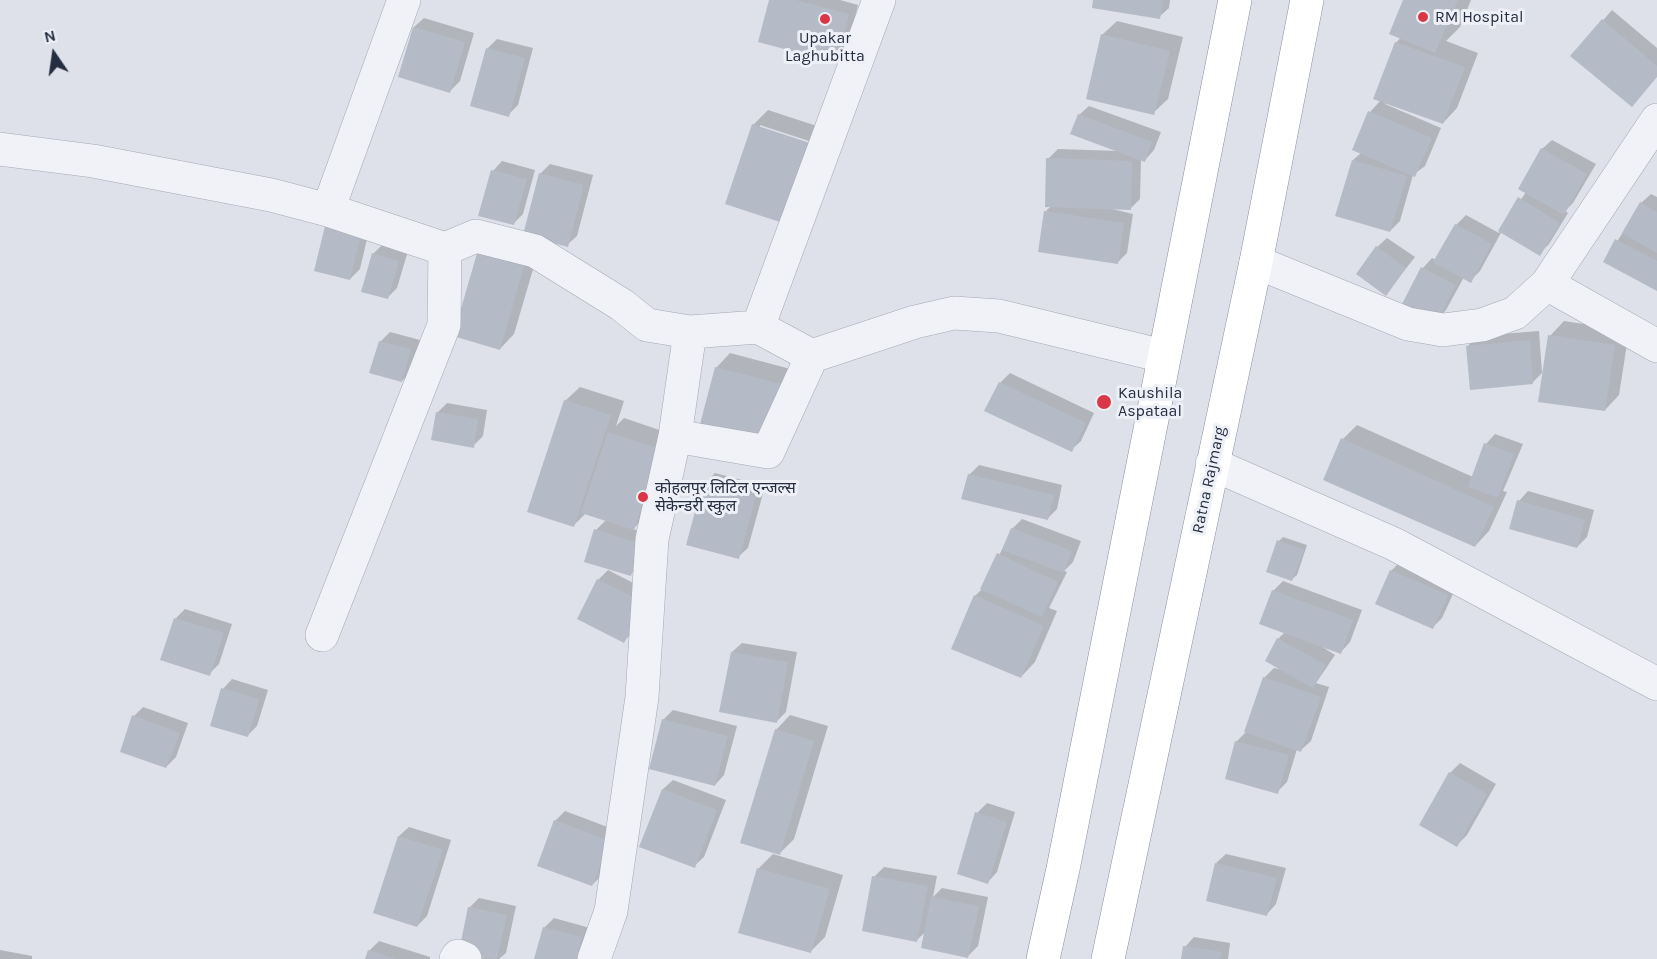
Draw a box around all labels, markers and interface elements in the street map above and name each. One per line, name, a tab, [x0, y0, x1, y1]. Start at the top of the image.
place label: RM Hospital	[1435, 7, 1523, 27]
marker: RM Hospital	[1416, 10, 1430, 24]
marker: Upakar Laghubitta	[818, 12, 832, 26]
north arrow	[24, 24, 84, 84]
text: N	[42, 25, 58, 47]
place label: Upakar Laghubitta	[785, 28, 865, 66]
place label: Kaushila Aspataal	[1118, 383, 1182, 421]
marker: Kaushila Aspataal	[1095, 393, 1113, 411]
street label: Ratna Rajmarg	[1188, 425, 1230, 535]
place label: कोहलपुर लिटिल एन्जल्स सेकेन्डरी स्कुल	[655, 478, 796, 516]
marker: कोहलपुर लिटिल एन्जल्स सेकेन्डरी स्कुल	[636, 490, 650, 504]

